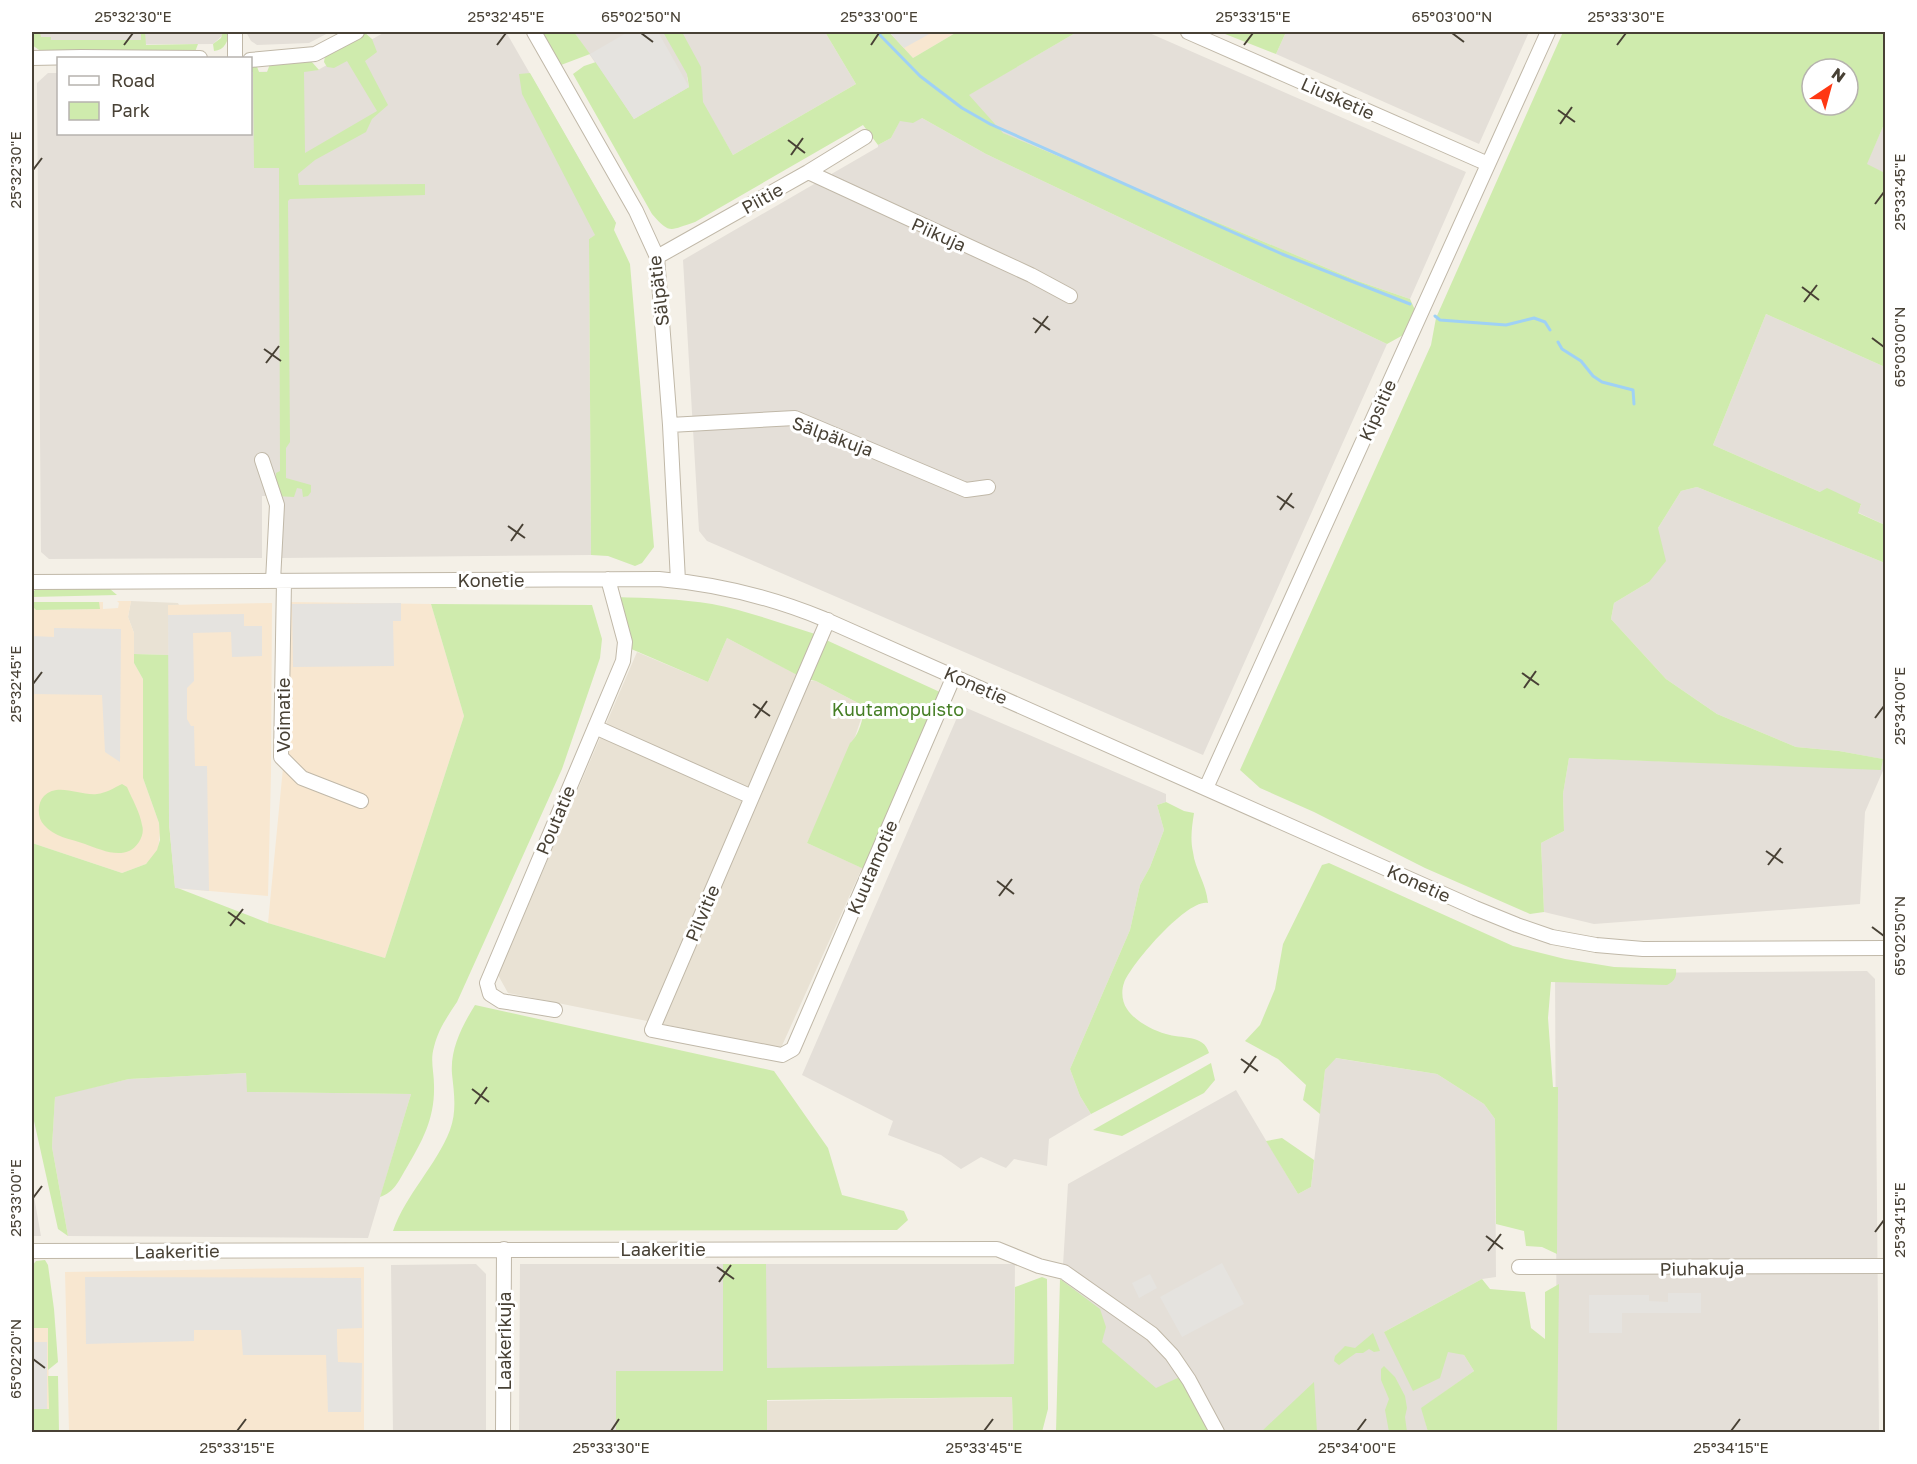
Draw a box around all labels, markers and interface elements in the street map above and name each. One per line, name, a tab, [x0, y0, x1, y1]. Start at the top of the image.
text: 25°32'30"E	[94, 7, 172, 25]
text: 25°32'45"E	[468, 7, 544, 25]
text: 65°02'50"N	[601, 7, 681, 25]
text: 25°33'00"E	[840, 7, 918, 25]
text: 25°33'15"E	[1215, 7, 1291, 25]
text: 65°03'00"N	[1412, 7, 1492, 25]
text: 25°33'30"E	[1587, 7, 1665, 25]
legend	[57, 57, 252, 135]
north arrow	[1800, 57, 1860, 117]
text: N	[1828, 63, 1850, 87]
text: Road	[111, 69, 155, 91]
street label: Liusketie	[1298, 72, 1378, 124]
text: Park	[111, 99, 150, 121]
text: 25°32'30"E	[6, 131, 24, 209]
text: 25°33'45"E	[1890, 154, 1908, 230]
street label: Piitie	[737, 178, 787, 218]
street label: Piikuja	[908, 212, 970, 256]
street label: Sälpätie	[643, 254, 673, 328]
text: 65°03'00"N	[1890, 307, 1908, 387]
street label: Kipsitie	[1354, 376, 1400, 444]
street label: Sälpäkuja	[789, 411, 877, 461]
street label: Konetie	[458, 569, 524, 591]
text: 25°32'45"E	[6, 646, 24, 722]
street label: Konetie	[941, 661, 1011, 709]
text: 25°34'00"E	[1890, 667, 1908, 745]
street label: Voimatie	[272, 678, 294, 753]
park label: Kuutamopuisto	[832, 698, 964, 720]
street label: Poutatie	[531, 782, 579, 858]
street label: Kuutamotie	[842, 816, 902, 918]
street label: Konetie	[1384, 859, 1454, 907]
street label: Pilvitie	[680, 881, 724, 945]
text: 65°02'50"N	[1890, 896, 1908, 976]
text: 25°33'00"E	[6, 1159, 24, 1237]
text: 25°34'15"E	[1890, 1182, 1908, 1258]
street label: Laakeritie	[620, 1238, 706, 1260]
street label: Laakeritie	[134, 1239, 220, 1263]
street label: Piuhakuja	[1659, 1256, 1745, 1280]
street label: Laakerikuja	[493, 1292, 515, 1390]
text: 65°02'20"N	[6, 1319, 24, 1399]
text: 25°33'15"E	[199, 1438, 275, 1456]
text: 25°33'30"E	[572, 1438, 650, 1456]
text: 25°33'45"E	[946, 1438, 1022, 1456]
text: 25°34'00"E	[1318, 1438, 1396, 1456]
text: 25°34'15"E	[1693, 1438, 1769, 1456]

